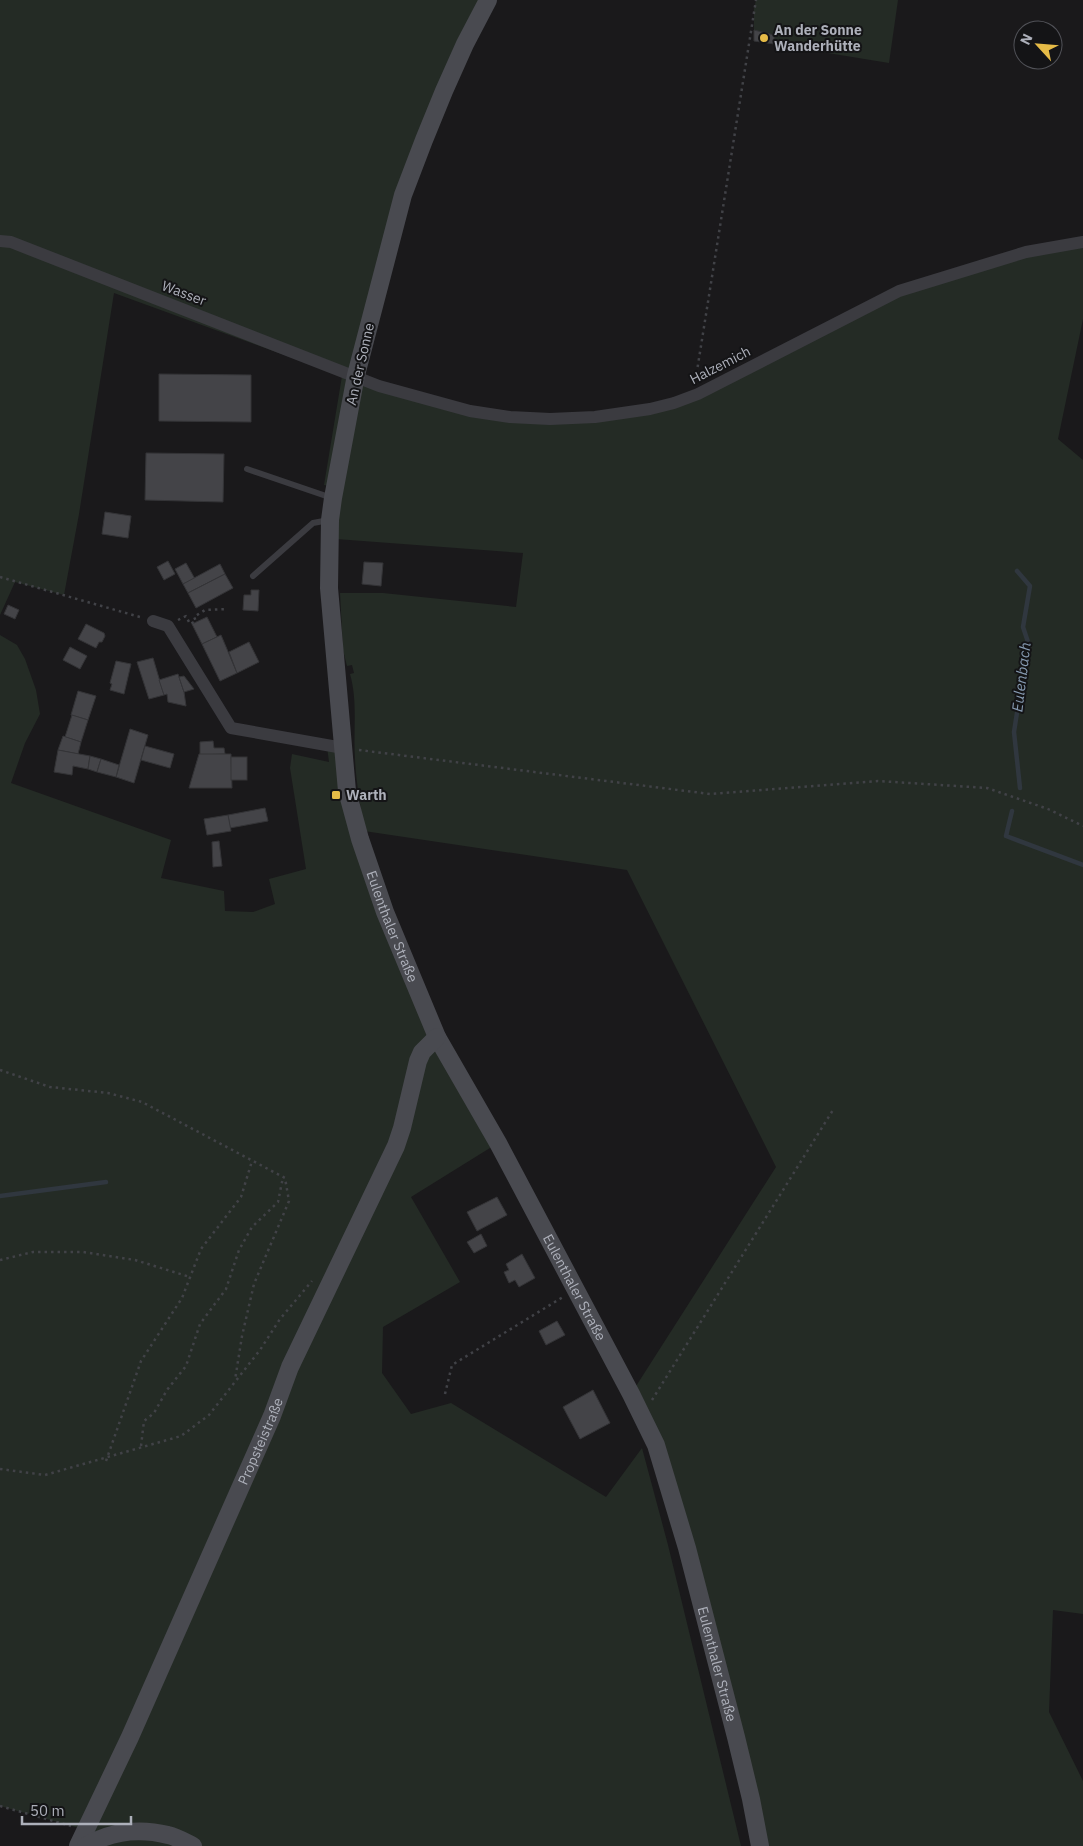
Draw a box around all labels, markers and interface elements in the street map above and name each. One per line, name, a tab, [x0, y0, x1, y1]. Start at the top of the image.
north arrow	[1013, 20, 1063, 70]
place label: An der Sonne Wanderhütte	[774, 21, 862, 55]
text: N	[1016, 31, 1037, 48]
marker: An der Sonne Wanderhütte	[758, 32, 770, 44]
street label: Wasser	[159, 276, 209, 310]
street label: An der Sonne	[342, 321, 378, 407]
street label: Halzemich	[687, 342, 753, 388]
water label: Eulenbach	[1007, 641, 1035, 713]
place label: Warth	[346, 786, 387, 804]
marker: Warth	[330, 789, 342, 801]
street label: Eulenthaler Straße	[363, 868, 422, 985]
street label: Eulenthaler Straße	[539, 1231, 610, 1344]
street label: Propsteistraße	[234, 1395, 287, 1488]
street label: Eulenthaler Straße	[694, 1605, 741, 1724]
scale bar	[22, 1794, 131, 1826]
text: 50 m	[30, 1801, 65, 1820]

